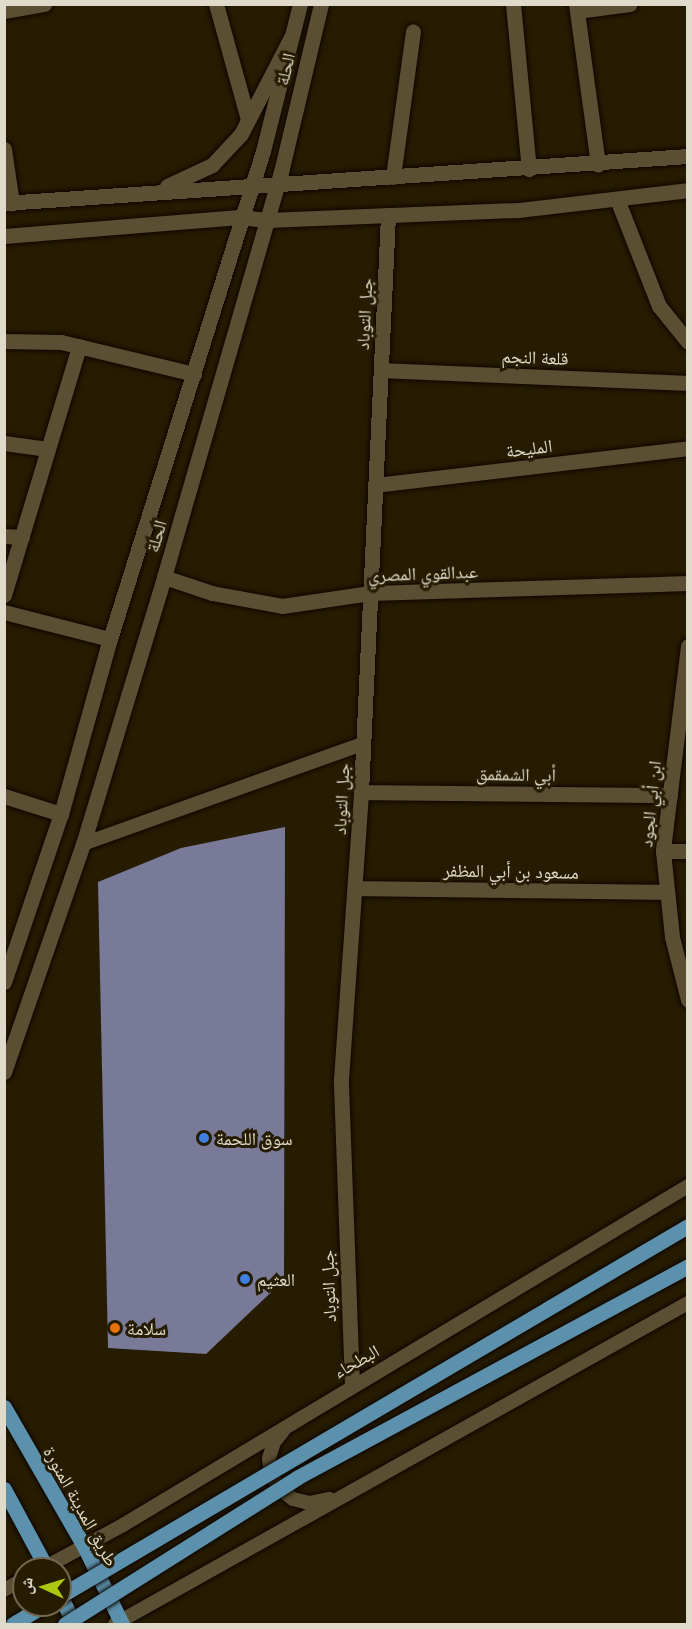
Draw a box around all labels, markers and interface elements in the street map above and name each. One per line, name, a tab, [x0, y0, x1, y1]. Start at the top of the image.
street label: الحلة	[271, 51, 299, 87]
street label: جبل التوباد	[351, 277, 377, 351]
street label: قلعة النجم	[501, 345, 569, 369]
street label: المليحة	[505, 434, 553, 462]
street label: الحلة	[141, 517, 171, 555]
street label: عبدالقوي المصري	[368, 560, 478, 586]
street label: ابن أبي الجود	[635, 760, 665, 848]
street label: جبل التوباد	[328, 762, 354, 836]
street label: أبي الشمقمق	[476, 763, 556, 785]
street label: مسعود بن أبي المظفر	[443, 859, 579, 883]
place label: سوق اللحمة	[216, 1127, 293, 1149]
marker: سوق اللحمة	[197, 1131, 211, 1145]
street label: جبل التوباد	[316, 1250, 340, 1322]
place label: العثيم	[257, 1268, 295, 1290]
marker: العثيم	[238, 1272, 252, 1286]
place label: سلامة	[127, 1317, 166, 1339]
marker: سلامة	[108, 1321, 122, 1335]
street label: البطحاء	[329, 1340, 383, 1382]
street label: طريق المدينة المنورة	[39, 1442, 123, 1570]
north arrow	[12, 1557, 72, 1617]
text: ش	[14, 1577, 38, 1595]

